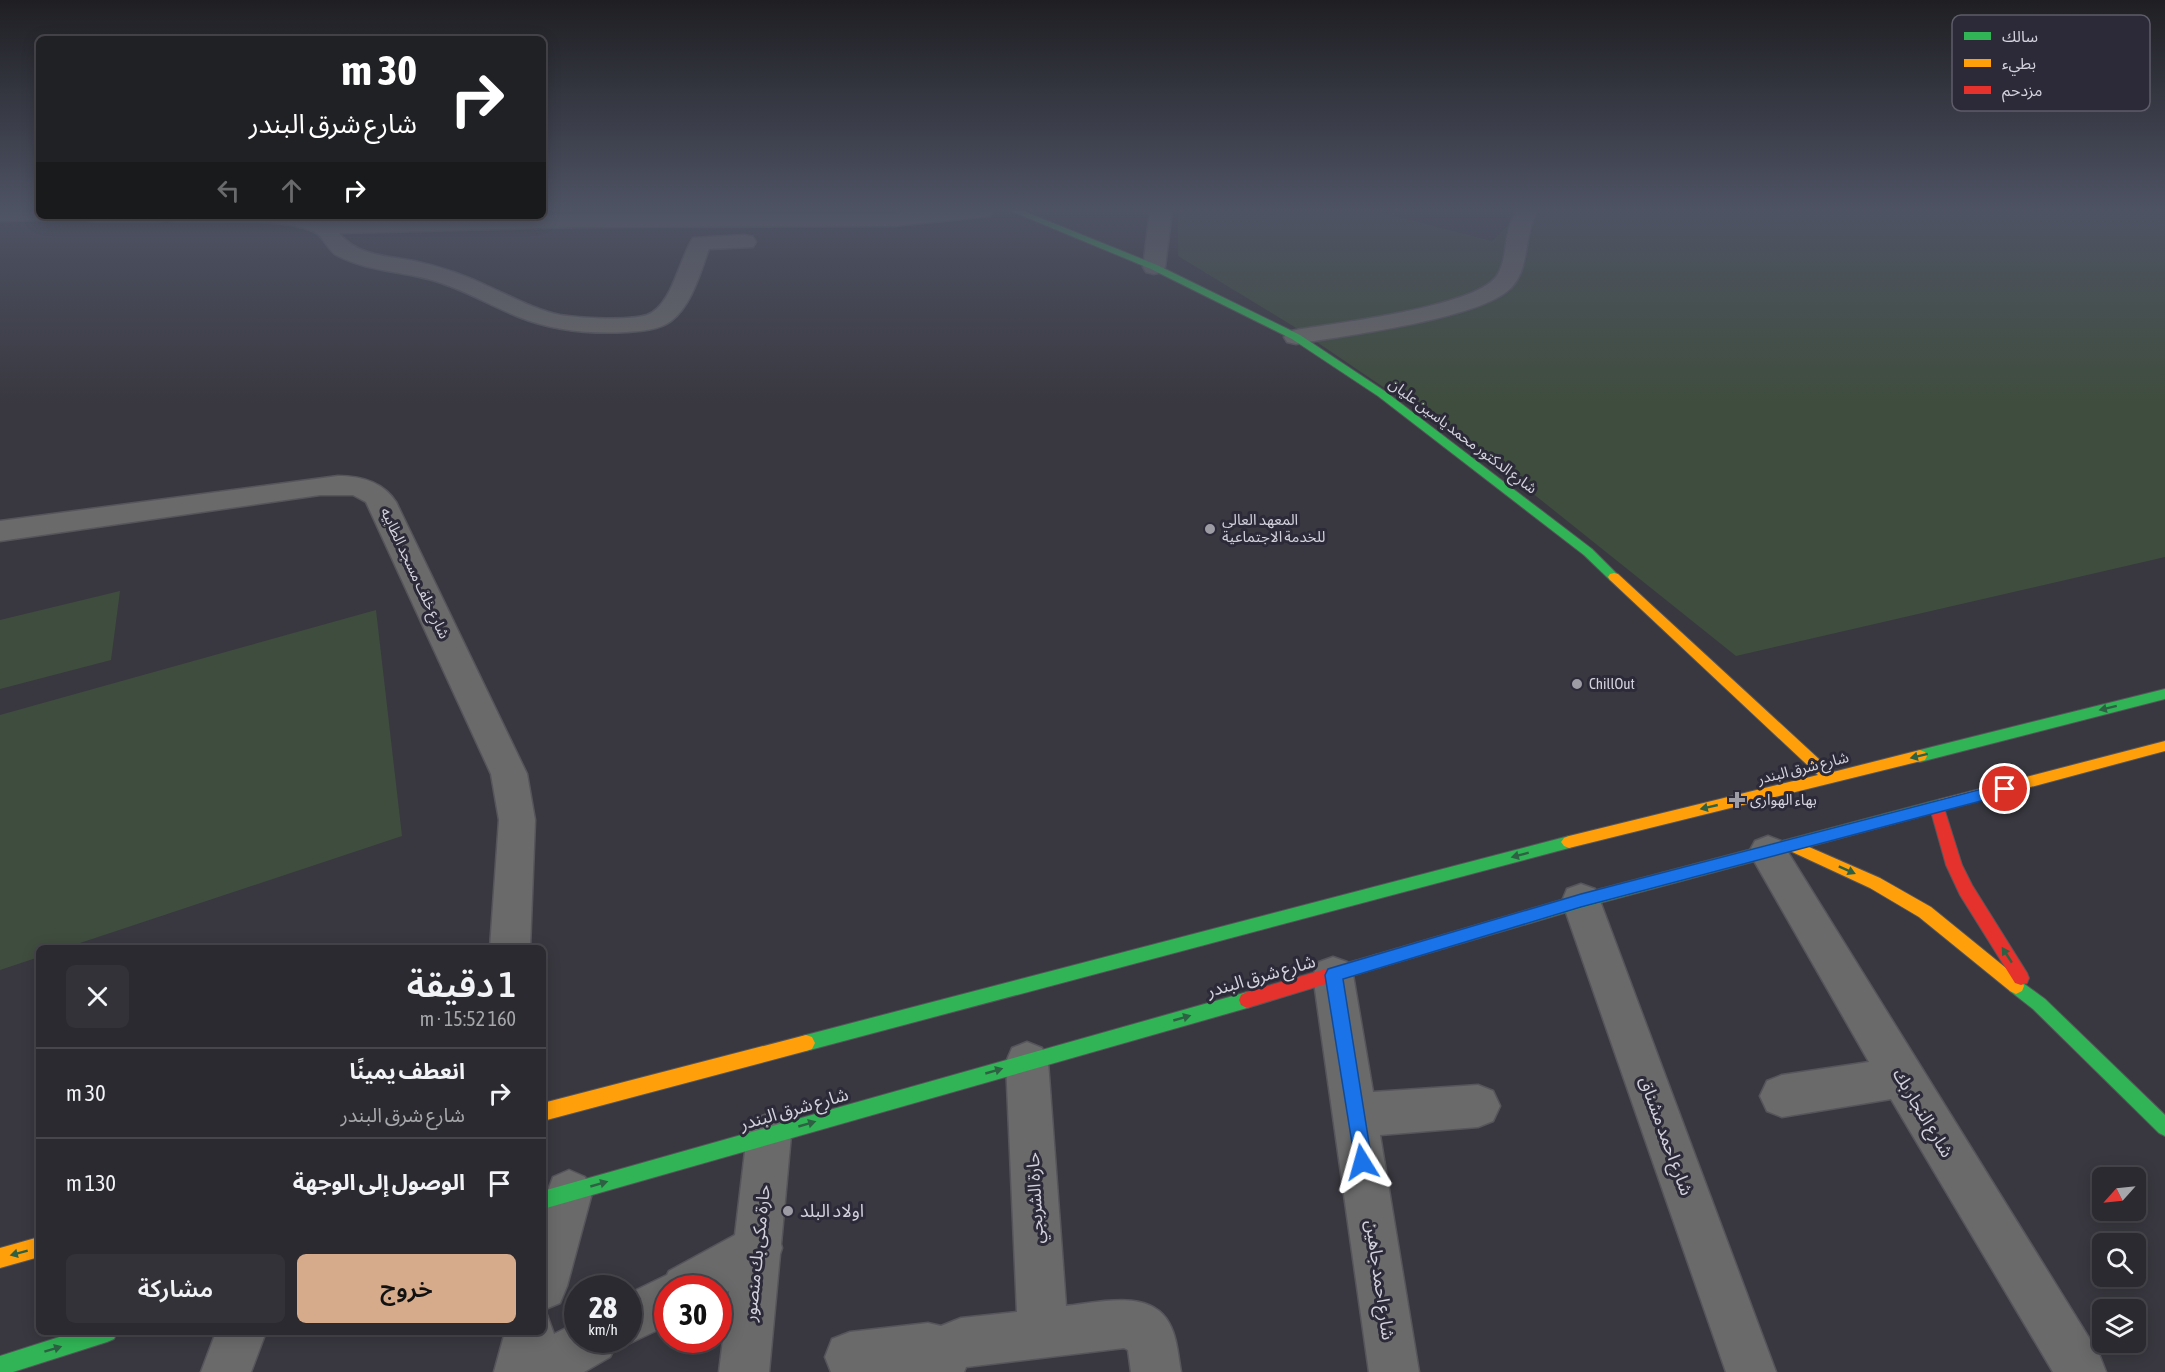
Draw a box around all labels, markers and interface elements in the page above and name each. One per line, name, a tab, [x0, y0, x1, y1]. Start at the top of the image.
legend	[1952, 15, 2150, 111]
text: سالك	[2002, 27, 2038, 45]
text: 30 m	[342, 46, 417, 94]
text: بطيء	[2002, 54, 2036, 76]
icon: right	[438, 60, 516, 138]
text: مزدحم	[2002, 81, 2042, 103]
text: شارع شرق البندر	[249, 108, 417, 139]
icon: left	[212, 174, 245, 207]
icon: ahead	[275, 174, 308, 207]
icon: right	[338, 174, 371, 207]
street label: شارع الدكتور محمد ياسين عليان	[1384, 374, 1541, 500]
street label: شارع خلف مسجد الطابيه	[374, 504, 453, 643]
place label: المعهد العالى للخدمة الاجتماعية	[1222, 511, 1325, 545]
marker: المعهد العالى للخدمة الاجتماعية	[1203, 522, 1217, 536]
place label: ChillOut	[1589, 675, 1635, 692]
marker: ChillOut	[1570, 677, 1584, 691]
one-way arrow	[2099, 704, 2117, 714]
street label: شارع شرق البندر	[1755, 748, 1851, 791]
one-way arrow	[1910, 752, 1928, 761]
pin	[1979, 763, 2030, 814]
icon: arrive	[1988, 772, 2021, 805]
marker: بهاء الهوارى	[1728, 791, 1746, 809]
place label: بهاء الهوارى	[1750, 791, 1817, 809]
one-way arrow	[1699, 803, 1718, 812]
one-way arrow	[1511, 851, 1529, 860]
one-way arrow	[1838, 865, 1856, 875]
one-way arrow	[2002, 947, 2013, 963]
street label: شارع شرق البندر	[1203, 950, 1319, 1005]
text: 1 دقيقة	[407, 963, 516, 1005]
button: close	[66, 965, 129, 1028]
text: 160 m · 15:52	[420, 1007, 516, 1030]
one-way arrow	[1173, 1013, 1191, 1022]
text: انعطف يمينًا	[349, 1058, 465, 1084]
street label: شارع النجار بك	[1885, 1065, 1958, 1163]
one-way arrow	[985, 1066, 1003, 1075]
street label: شارع احمد مشناق	[1631, 1074, 1698, 1200]
icon: right	[483, 1077, 516, 1110]
text: 30 m	[66, 1080, 106, 1106]
street label: شارع شرق البندر	[736, 1083, 852, 1138]
text: شارع شرق البندر	[340, 1103, 465, 1126]
one-way arrow	[798, 1119, 816, 1128]
position arrow	[1330, 1130, 1394, 1194]
street label: حارة الشربجي	[1022, 1151, 1051, 1244]
icon: arrive	[483, 1167, 516, 1200]
north arrow	[2092, 1167, 2146, 1221]
map controls	[2092, 1167, 2146, 1353]
text: الوصول إلى الوجهة	[293, 1169, 465, 1195]
text: 130 m	[66, 1170, 116, 1196]
one-way arrow	[590, 1179, 608, 1188]
street label: حارة مكى بك منصور	[739, 1183, 775, 1324]
place label: اولاد البلد	[800, 1200, 864, 1221]
marker: اولاد البلد	[781, 1204, 795, 1218]
street label: شارع احمد جاهين	[1358, 1219, 1399, 1342]
button: search	[2092, 1233, 2146, 1287]
one-way arrow	[10, 1248, 29, 1258]
button: مشاركة	[66, 1254, 285, 1323]
button: خروج	[297, 1254, 516, 1323]
speed limit sign: 30	[654, 1275, 732, 1353]
text: 28	[589, 1290, 617, 1324]
button: layers	[2092, 1299, 2146, 1353]
text: km/h	[588, 1321, 618, 1338]
one-way arrow	[44, 1344, 62, 1353]

